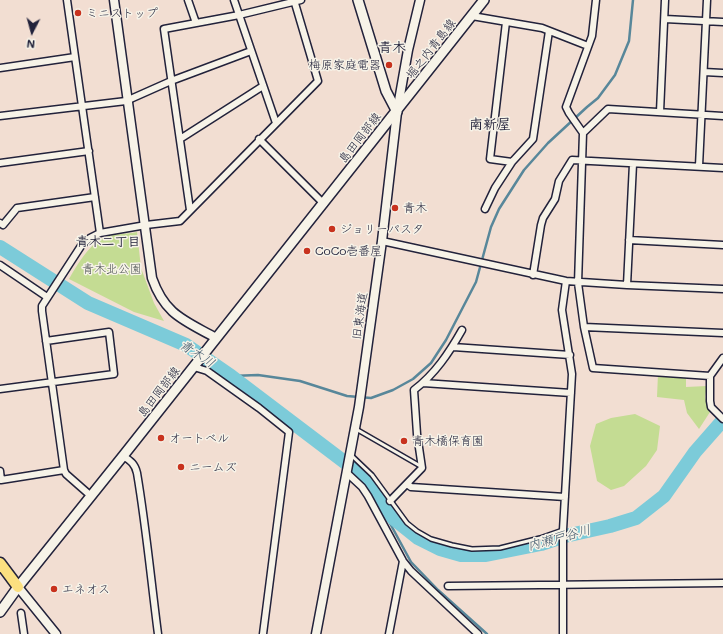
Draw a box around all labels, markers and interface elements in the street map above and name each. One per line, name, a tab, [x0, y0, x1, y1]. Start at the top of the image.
place label: ミニストップ	[86, 6, 158, 20]
marker: ミニストップ	[73, 8, 83, 18]
north arrow	[12, 12, 52, 52]
street label: 堀之内青島線	[403, 16, 459, 82]
text: N	[26, 37, 36, 52]
district label: 青木	[378, 40, 406, 56]
place label: 梅原家庭電器	[309, 58, 381, 72]
marker: 梅原家庭電器	[384, 60, 394, 70]
street label: 島田岡部線	[336, 110, 384, 166]
district label: 南新屋	[469, 117, 511, 133]
place label: 青木	[403, 201, 427, 215]
marker: 青木	[390, 203, 400, 213]
place label: ジョリーパスタ	[340, 222, 424, 236]
marker: ジョリーパスタ	[327, 224, 337, 234]
district label: 青木二丁目	[76, 234, 140, 250]
place label: CoCo壱番屋	[315, 244, 382, 258]
marker: CoCo壱番屋	[302, 246, 312, 256]
park label: 青木北公園	[82, 262, 142, 276]
street label: 旧東海道	[350, 291, 370, 341]
water label: 青木川	[176, 337, 218, 371]
street label: 島田岡部線	[135, 364, 183, 420]
place label: オートベル	[169, 431, 229, 445]
marker: オートベル	[156, 433, 166, 443]
place label: 青木橋保育園	[412, 434, 484, 448]
marker: 青木橋保育園	[399, 436, 409, 446]
place label: ニームズ	[189, 460, 237, 474]
marker: ニームズ	[176, 462, 186, 472]
water label: 内瀬戸谷川	[526, 522, 592, 554]
place label: エネオス	[62, 582, 110, 596]
marker: エネオス	[49, 584, 59, 594]

